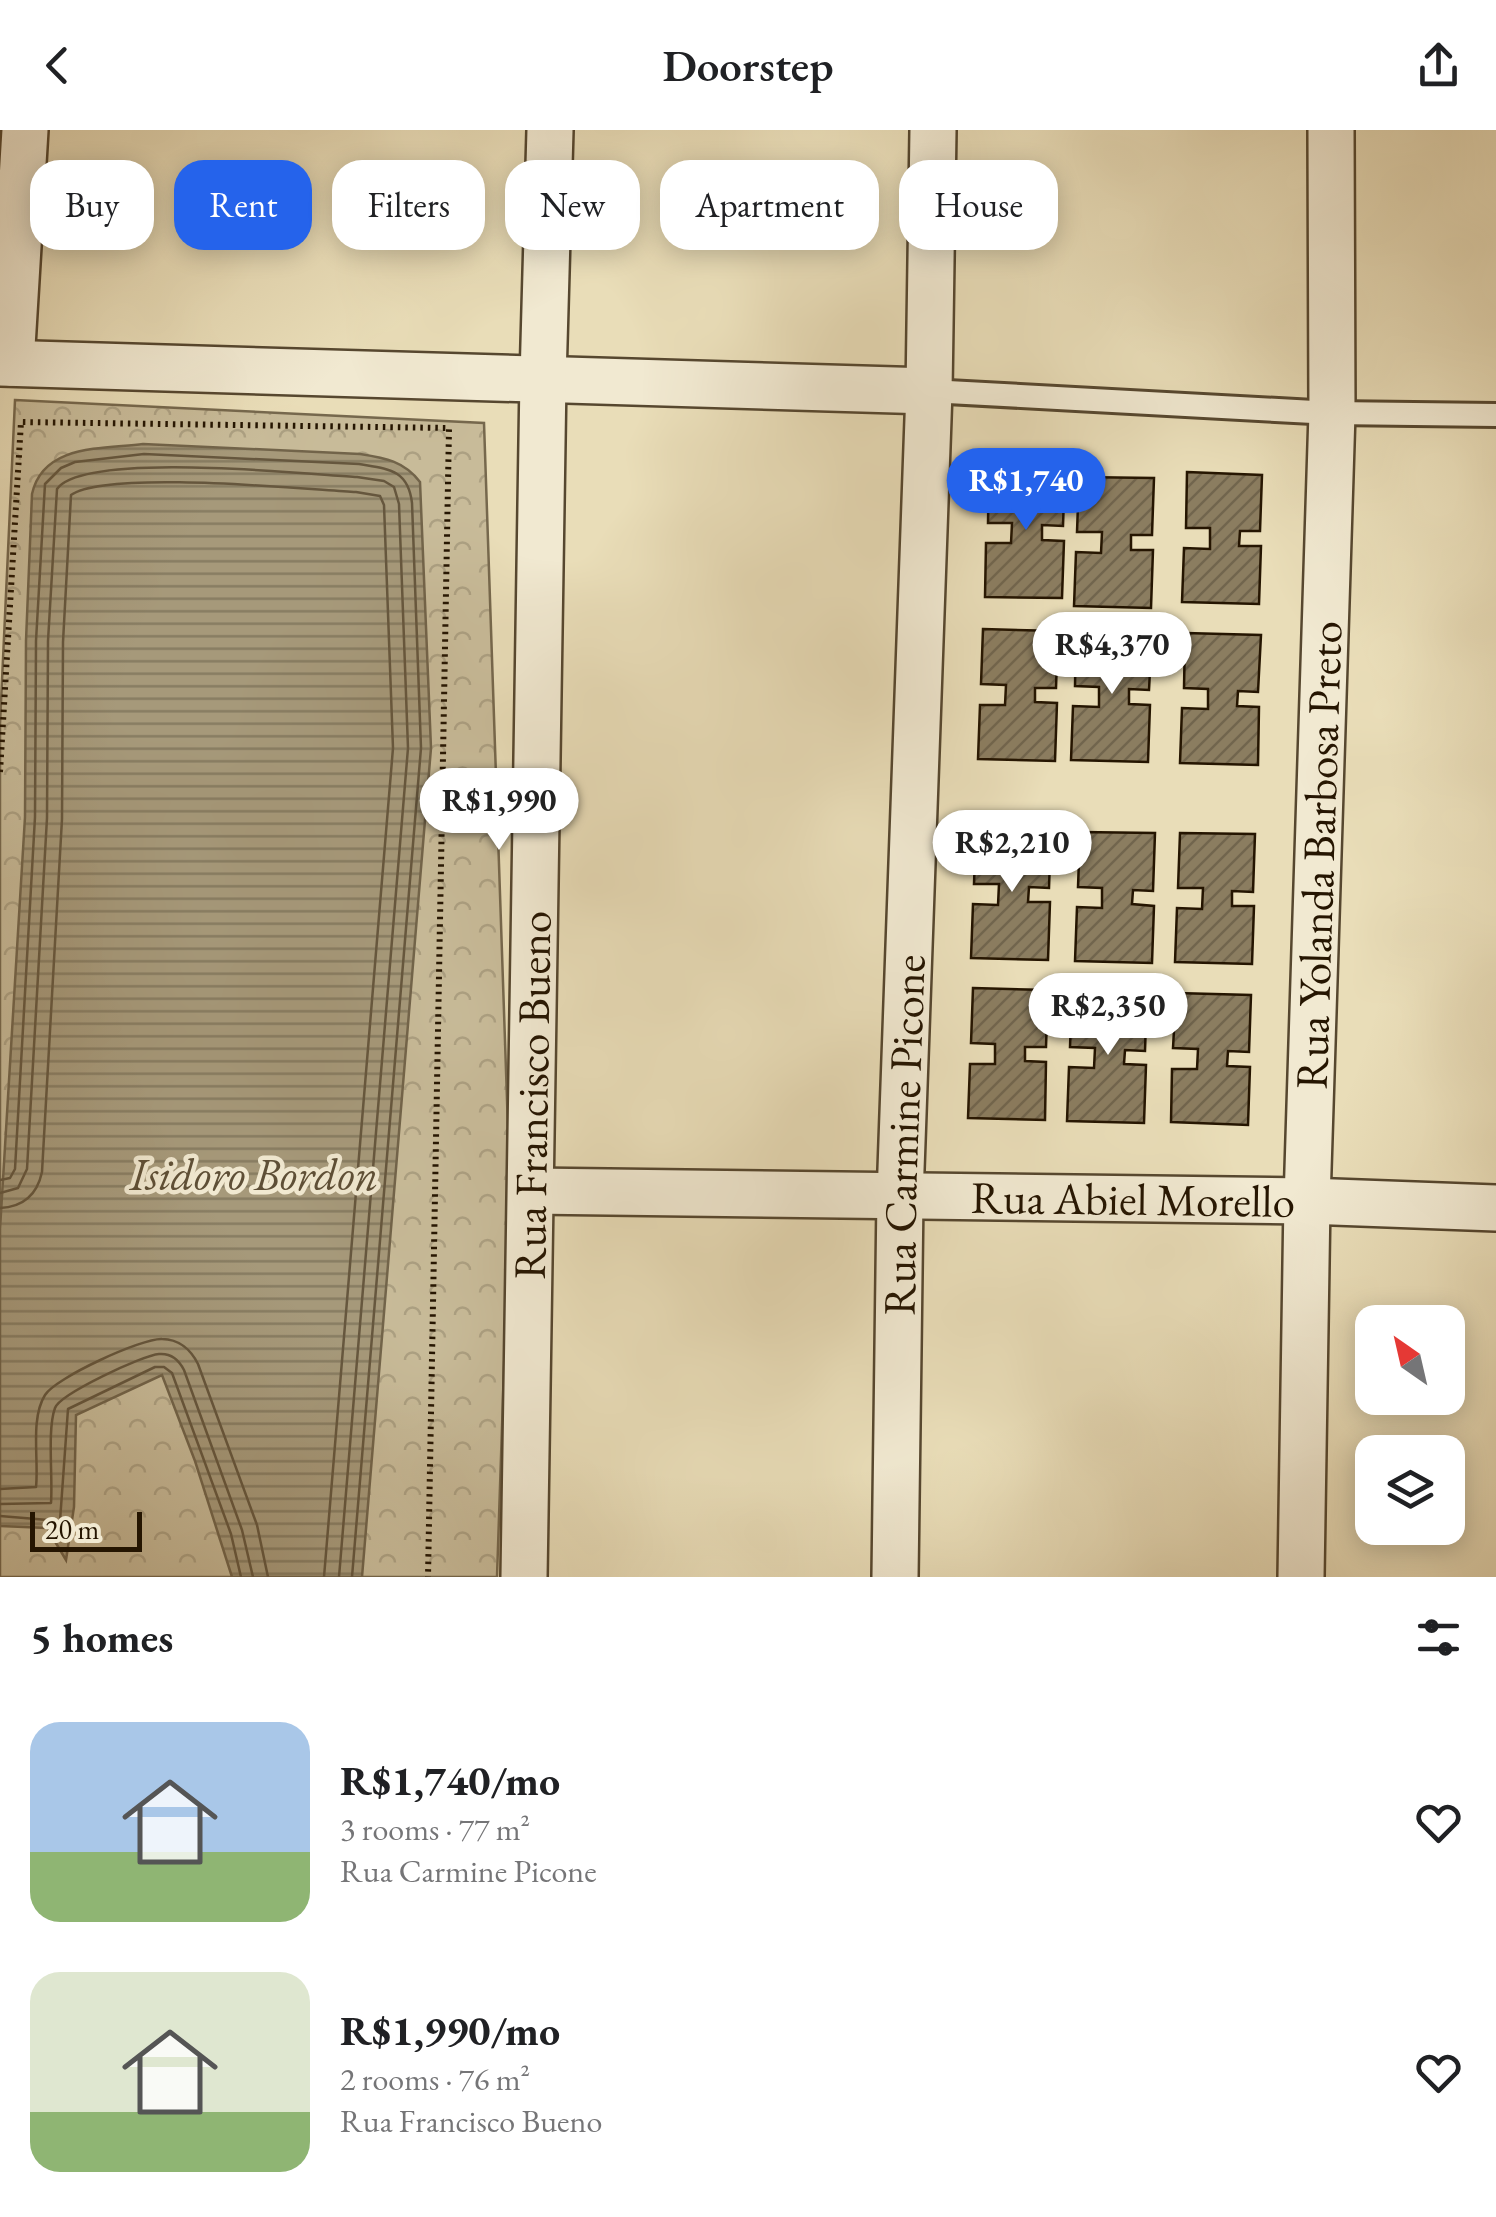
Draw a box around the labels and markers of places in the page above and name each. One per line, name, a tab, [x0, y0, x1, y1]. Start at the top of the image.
pin: R$1,740	[934, 448, 1118, 533]
pin: R$4,370	[1020, 612, 1204, 697]
pin: R$1,990	[407, 768, 591, 853]
pin: R$2,210	[920, 810, 1104, 895]
pin: R$2,350	[1016, 973, 1200, 1058]

